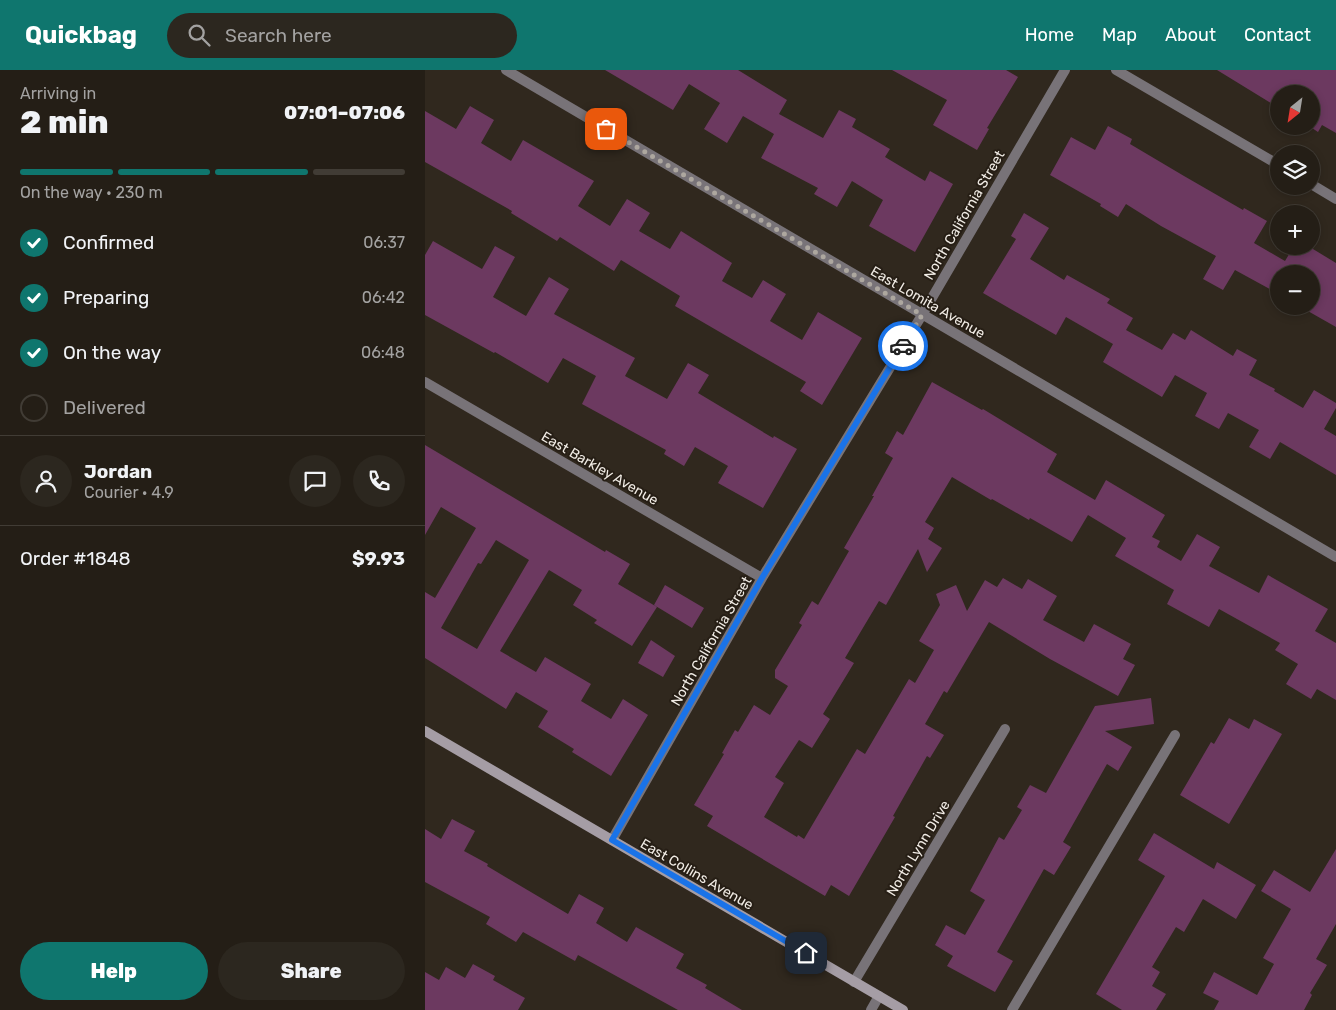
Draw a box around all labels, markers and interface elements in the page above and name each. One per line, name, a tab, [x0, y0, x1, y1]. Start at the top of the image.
search box	[167, 13, 517, 58]
text: Quickbag	[25, 21, 137, 49]
icon: search	[185, 21, 213, 49]
text: Search here	[225, 24, 332, 47]
text: Home	[1025, 24, 1074, 46]
text: Map	[1102, 24, 1137, 46]
text: About	[1165, 24, 1216, 46]
text: Contact	[1244, 24, 1311, 46]
text: Arriving in	[20, 84, 96, 103]
north arrow	[1270, 85, 1320, 135]
map controls	[1270, 85, 1320, 315]
text: 07:01–07:06	[284, 101, 405, 124]
text: 2 min	[20, 103, 109, 141]
pin	[585, 108, 627, 150]
icon: bag	[592, 115, 620, 143]
button: layers	[1270, 145, 1320, 195]
street label: North California Street	[920, 147, 1009, 283]
text: On the way · 230 m	[20, 183, 163, 202]
button: +	[1270, 205, 1320, 255]
icon: check	[20, 229, 48, 257]
text: Confirmed	[63, 231, 154, 254]
text: 06:37	[363, 233, 405, 252]
street label: East Lomita Avenue	[868, 263, 988, 342]
button: −	[1270, 265, 1320, 315]
icon: check	[20, 284, 48, 312]
text: Preparing	[63, 286, 149, 309]
text: 06:42	[362, 288, 405, 307]
courier	[878, 321, 928, 371]
icon: car	[889, 332, 917, 360]
icon: check	[20, 339, 48, 367]
text: On the way	[63, 341, 161, 364]
text: 06:48	[361, 343, 405, 362]
text: Delivered	[63, 396, 146, 419]
street label: East Barkley Avenue	[538, 428, 661, 509]
button: person	[20, 455, 72, 507]
button: chat	[289, 455, 341, 507]
button: phone	[353, 455, 405, 507]
text: Jordan	[84, 460, 152, 483]
text: Courier · 4.9	[84, 483, 174, 502]
text: Order #1848	[20, 547, 131, 570]
text: $9.93	[352, 547, 405, 570]
street label: North California Street	[667, 573, 756, 709]
street label: North Lynn Drive	[883, 797, 954, 899]
street label: East Collins Avenue	[637, 835, 756, 914]
pin	[785, 932, 827, 974]
icon: home	[792, 939, 820, 967]
button: Help	[20, 942, 208, 1000]
button: Share	[218, 942, 405, 1000]

